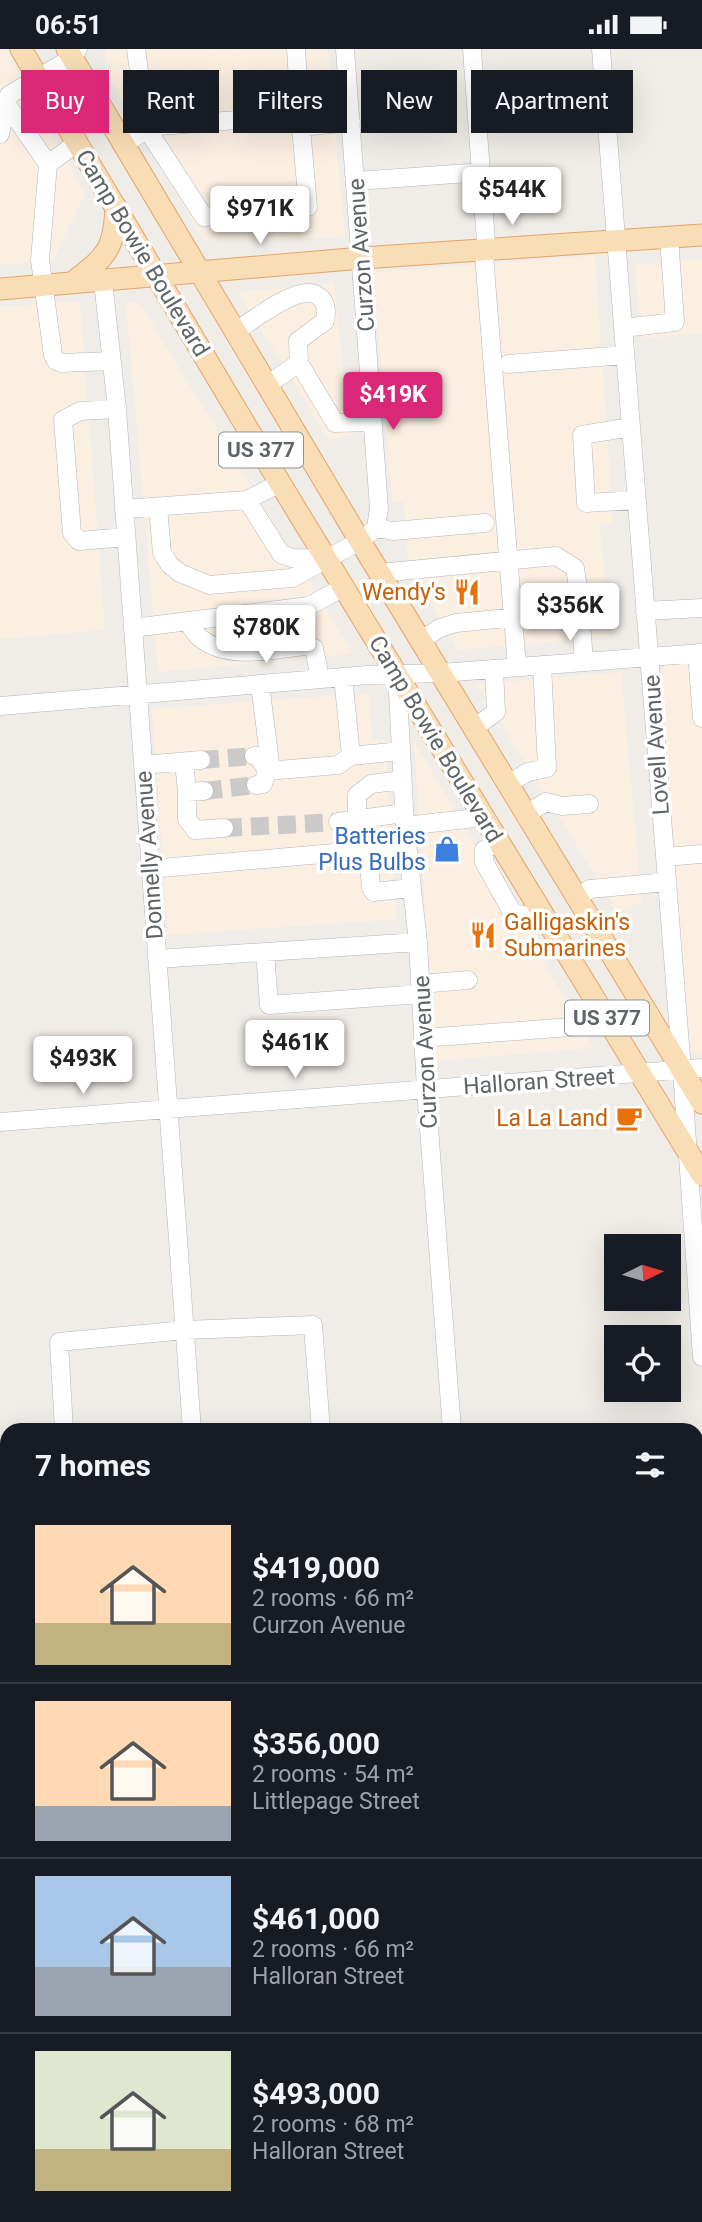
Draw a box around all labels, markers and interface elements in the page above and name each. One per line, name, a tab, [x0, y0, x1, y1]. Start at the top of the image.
text: 06:51	[35, 10, 102, 40]
chip: Buy	[21, 70, 109, 133]
chip: Rent	[123, 70, 219, 133]
chip: Filters	[233, 70, 347, 133]
chip: New	[361, 70, 457, 133]
chip: Apartment	[471, 70, 633, 133]
street label: Camp Bowie Boulevard	[70, 145, 215, 361]
pin: $544K	[463, 167, 561, 227]
text: $544K	[478, 176, 546, 203]
street label: Curzon Avenue	[343, 177, 380, 332]
pin: $971K	[211, 187, 309, 246]
text: $971K	[226, 195, 294, 222]
pin: $419K	[344, 373, 442, 432]
text: $419K	[359, 381, 427, 408]
road number: US 377	[219, 433, 303, 467]
restaurant icon: Wendy's	[452, 577, 482, 607]
place label: Wendy's	[362, 579, 446, 606]
pin: $356K	[521, 583, 619, 643]
text: $356K	[536, 592, 604, 619]
pin: $780K	[217, 605, 315, 665]
text: $780K	[232, 614, 300, 641]
street label: Camp Bowie Boulevard	[363, 631, 508, 847]
street label: Lovell Avenue	[638, 674, 675, 816]
street label: Donnelly Avenue	[130, 770, 169, 940]
place label: Batteries Plus Bulbs	[318, 823, 426, 876]
shop icon: Batteries Plus Bulbs	[432, 834, 462, 864]
place label: Galligaskin's Submarines	[504, 909, 630, 962]
restaurant icon: Galligaskin's Submarines	[468, 920, 498, 950]
street label: Curzon Avenue	[408, 975, 443, 1129]
road number: US 377	[565, 1000, 649, 1035]
pin: $461K	[246, 1021, 344, 1080]
text: $461K	[261, 1029, 329, 1056]
pin: $493K	[34, 1037, 132, 1096]
text: $493K	[49, 1045, 117, 1072]
street label: Halloran Street	[462, 1063, 616, 1100]
cafe icon: La La Land	[614, 1103, 644, 1133]
place label: La La Land	[496, 1105, 608, 1132]
north arrow	[604, 1234, 681, 1311]
map controls	[604, 1234, 681, 1402]
button: locate	[604, 1325, 681, 1402]
icon: filters	[631, 1446, 669, 1484]
text: 7 homes	[35, 1448, 151, 1483]
text: $419,000	[252, 1550, 380, 1585]
icon: home	[91, 1553, 175, 1637]
text: 2 rooms · 66 m²	[252, 1585, 414, 1612]
text: Curzon Avenue	[252, 1612, 405, 1639]
text: $356,000	[252, 1726, 380, 1761]
icon: home	[91, 1729, 175, 1813]
text: 2 rooms · 54 m²	[252, 1761, 414, 1788]
text: Littlepage Street	[252, 1788, 420, 1815]
text: $461,000	[252, 1901, 380, 1936]
icon: home	[91, 1904, 175, 1988]
text: 2 rooms · 66 m²	[252, 1936, 414, 1963]
text: Halloran Street	[252, 1963, 404, 1990]
text: $493,000	[252, 2076, 380, 2111]
icon: home	[91, 2079, 175, 2163]
text: 2 rooms · 68 m²	[252, 2111, 414, 2138]
text: Halloran Street	[252, 2138, 404, 2165]

